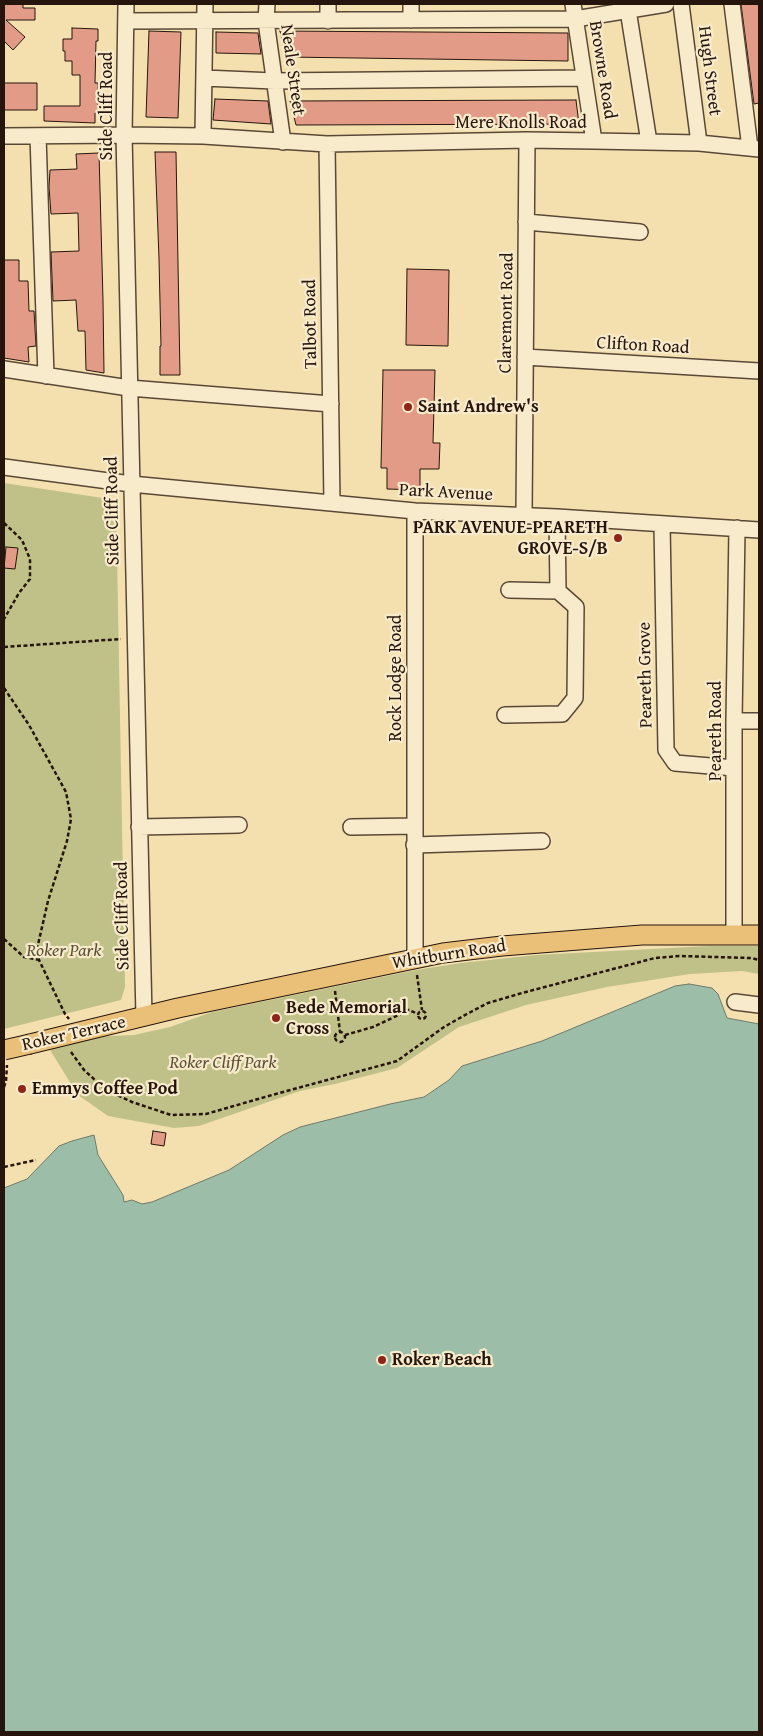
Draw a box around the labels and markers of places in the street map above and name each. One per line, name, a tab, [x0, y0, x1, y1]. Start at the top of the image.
place label: Saint Andrew's	[418, 396, 539, 418]
marker: Saint Andrew's	[402, 401, 414, 413]
place label: PARK AVENUE-PEARETH GROVE-S/B	[413, 517, 608, 560]
marker: PARK AVENUE-PEARETH GROVE-S/B	[612, 532, 624, 544]
place label: Bede Memorial Cross	[286, 997, 407, 1040]
marker: Bede Memorial Cross	[270, 1012, 282, 1024]
place label: Emmys Coffee Pod	[32, 1078, 178, 1100]
marker: Emmys Coffee Pod	[16, 1083, 28, 1095]
place label: Roker Beach	[392, 1349, 492, 1371]
marker: Roker Beach	[376, 1354, 388, 1366]

